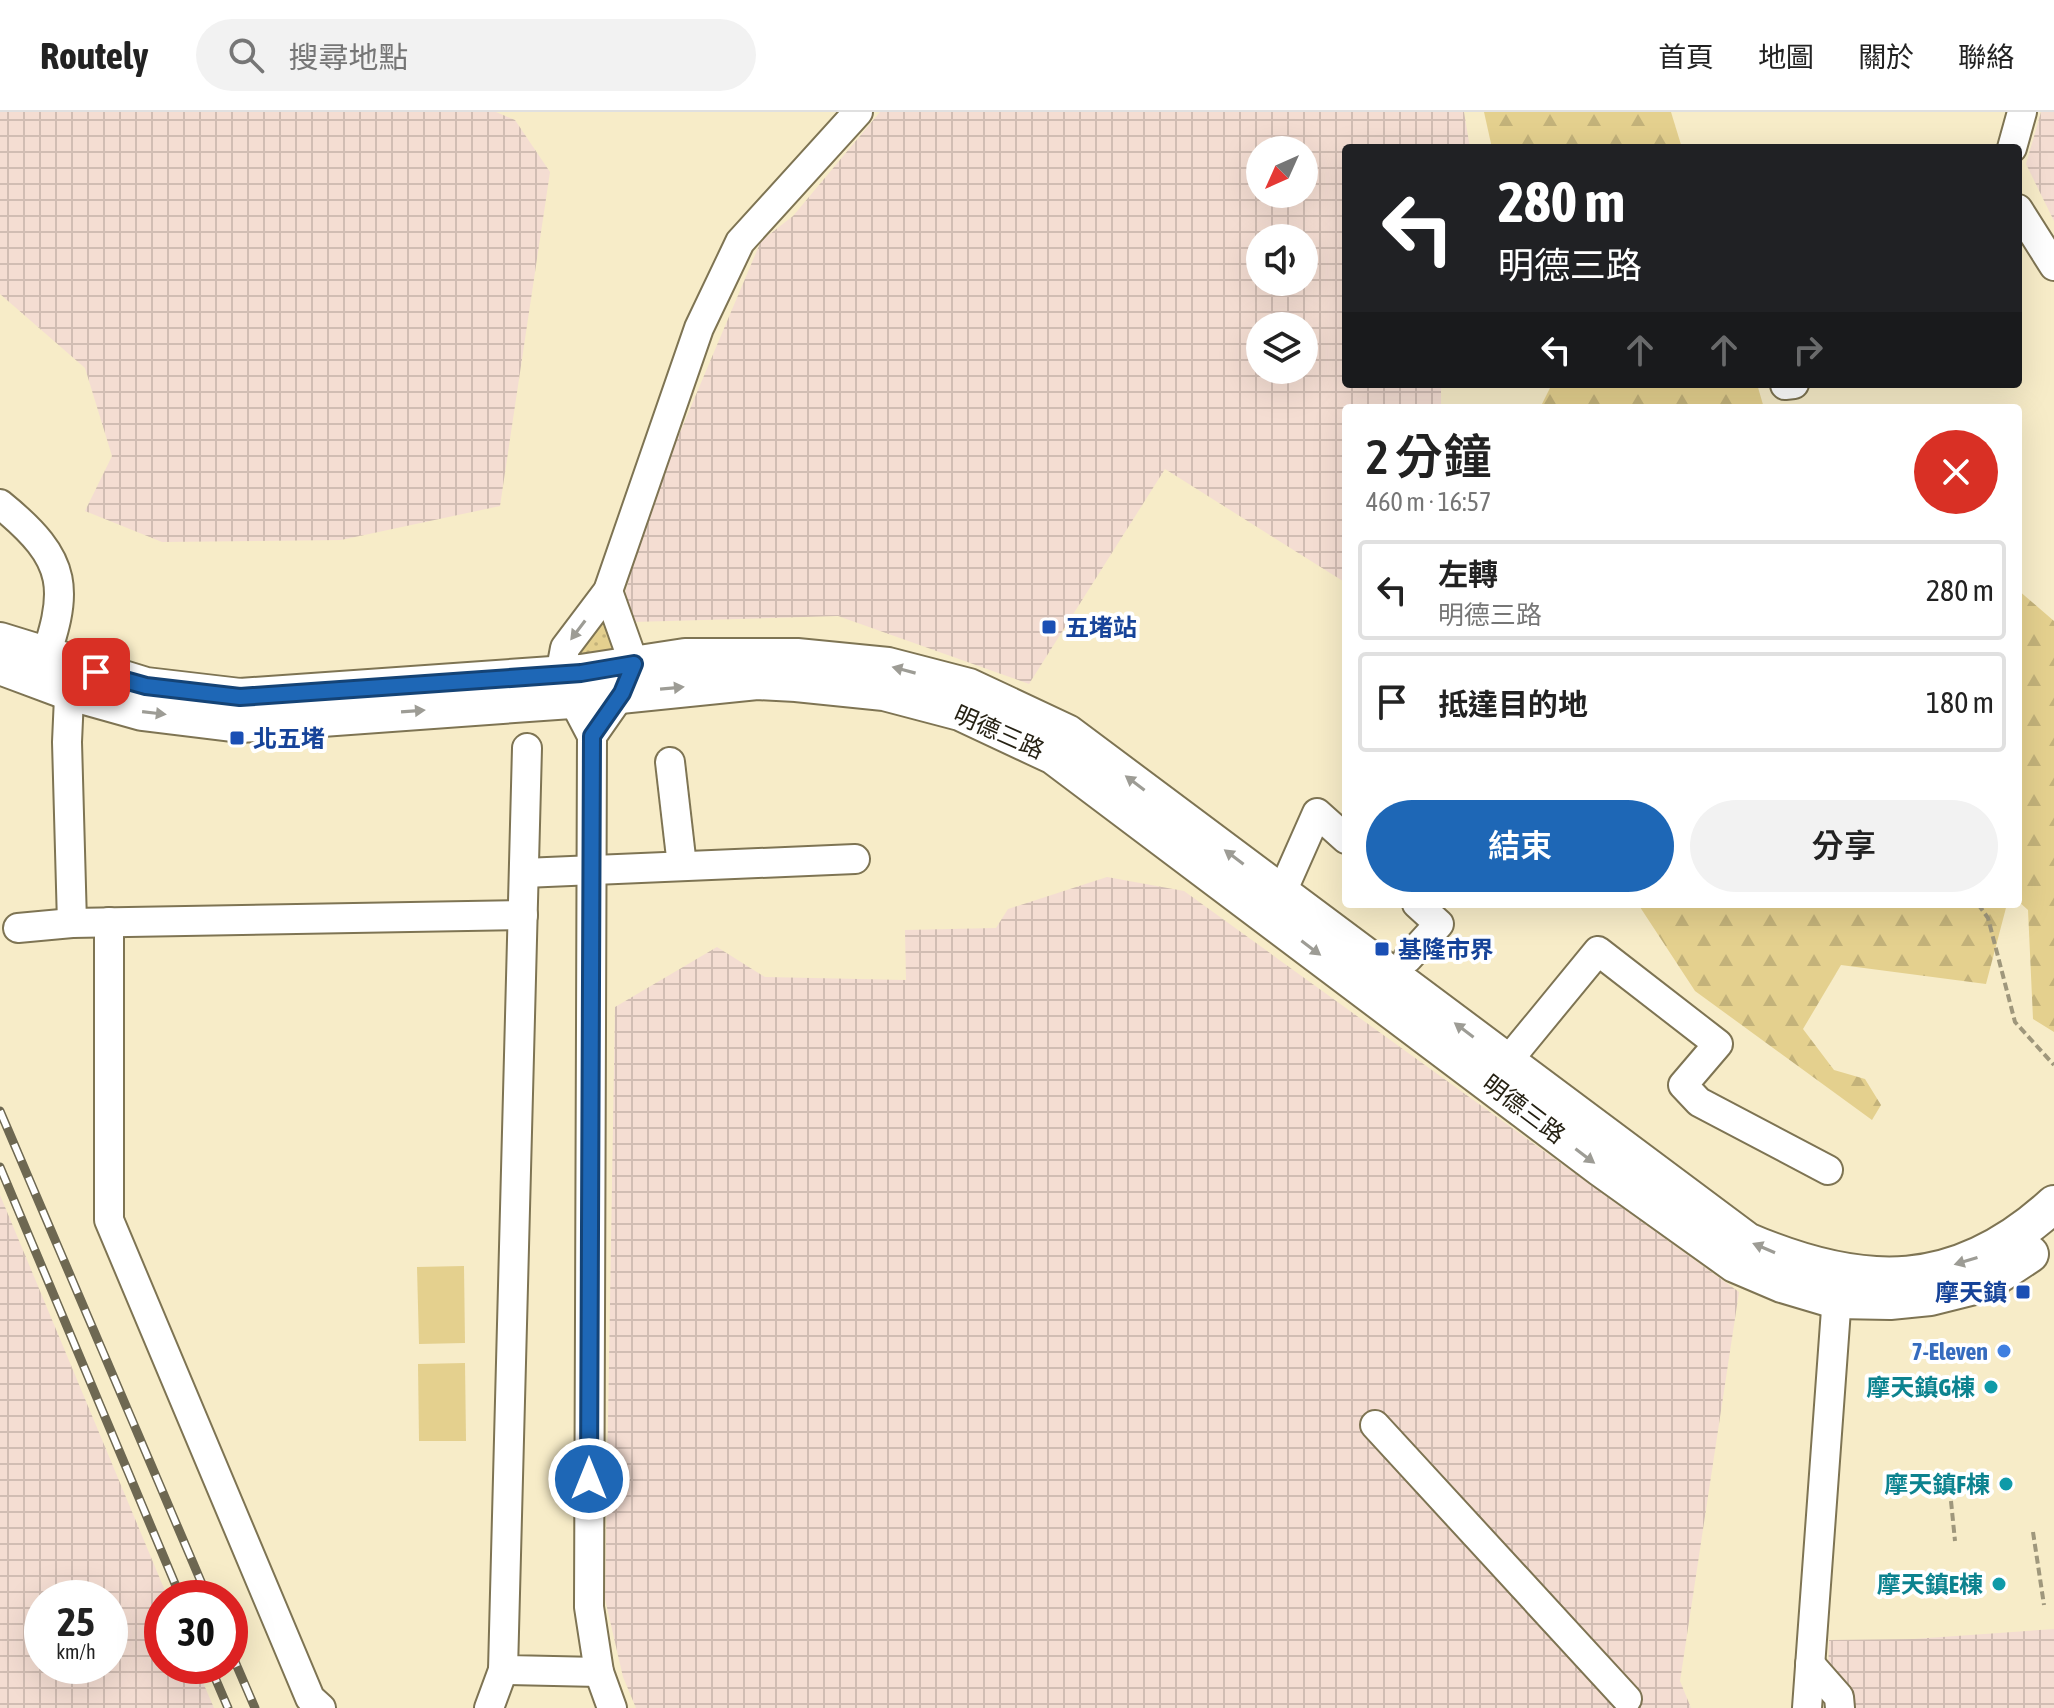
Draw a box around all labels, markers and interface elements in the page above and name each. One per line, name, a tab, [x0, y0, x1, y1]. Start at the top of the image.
search box	[196, 19, 756, 91]
icon: search	[224, 33, 268, 77]
text: Routely	[40, 34, 148, 77]
text: 搜尋地點	[288, 40, 408, 74]
text: 首頁	[1658, 41, 1714, 73]
text: 地圖	[1758, 41, 1814, 73]
text: 關於	[1858, 41, 1914, 73]
text: 聯絡	[1958, 41, 2014, 73]
north arrow	[1246, 136, 1318, 208]
map controls	[1246, 136, 1318, 384]
text: 280 m	[1498, 170, 1625, 234]
icon: left	[1366, 176, 1470, 280]
button: sound	[1246, 224, 1318, 296]
text: 明德三路	[1498, 244, 1642, 286]
button: layers	[1246, 312, 1318, 384]
icon: left	[1534, 328, 1578, 372]
icon: ahead	[1618, 328, 1662, 372]
icon: ahead	[1702, 328, 1746, 372]
icon: right	[1786, 328, 1830, 372]
text: 2 分鐘	[1366, 429, 1491, 484]
button: close	[1914, 430, 1998, 514]
text: 460 m · 16:57	[1366, 487, 1491, 517]
text: 左轉	[1438, 557, 1498, 591]
icon: left	[1370, 568, 1414, 612]
text: 280 m	[1926, 573, 1994, 607]
text: 明德三路	[1438, 600, 1542, 630]
place label: 五堵站	[1065, 614, 1137, 641]
marker: 五堵站	[1040, 618, 1058, 636]
one-way arrow	[570, 619, 586, 641]
pin	[62, 638, 130, 706]
icon: arrive	[74, 650, 118, 694]
one-way arrow	[891, 663, 915, 676]
icon: arrive	[1370, 680, 1414, 724]
one-way arrow	[660, 682, 685, 695]
text: 180 m	[1926, 685, 1994, 719]
text: 抵達目的地	[1438, 687, 1588, 721]
street label: 明德三路	[950, 700, 1048, 764]
one-way arrow	[401, 704, 426, 717]
one-way arrow	[142, 707, 167, 720]
place label: 北五堵	[253, 725, 325, 752]
marker: 北五堵	[228, 729, 246, 747]
one-way arrow	[1124, 776, 1145, 792]
button: 結束	[1366, 800, 1674, 892]
button: 分享	[1690, 800, 1998, 892]
one-way arrow	[1223, 849, 1245, 865]
place label: 基隆市界	[1398, 936, 1494, 963]
one-way arrow	[1301, 939, 1321, 955]
marker: 基隆市界	[1373, 940, 1391, 958]
one-way arrow	[1454, 1023, 1474, 1039]
street label: 明德三路	[1478, 1069, 1570, 1149]
one-way arrow	[1575, 1147, 1595, 1163]
one-way arrow	[1753, 1242, 1776, 1255]
one-way arrow	[1954, 1255, 1978, 1268]
place label: 摩天鎮	[1935, 1279, 2007, 1306]
marker: 摩天鎮	[2014, 1283, 2032, 1301]
place label: 7-Eleven	[1912, 1338, 1988, 1365]
marker: 7-Eleven	[1995, 1342, 2013, 1360]
place label: 摩天鎮G棟	[1866, 1374, 1975, 1401]
marker: 摩天鎮G棟	[1982, 1378, 2000, 1396]
position arrow	[547, 1437, 631, 1521]
place label: 摩天鎮F棟	[1884, 1471, 1990, 1498]
marker: 摩天鎮F棟	[1997, 1475, 2015, 1493]
place label: 摩天鎮E棟	[1877, 1571, 1983, 1598]
marker: 摩天鎮E棟	[1990, 1575, 2008, 1593]
speed limit sign: 30	[144, 1580, 248, 1684]
text: 25	[57, 1599, 95, 1644]
text: km/h	[56, 1640, 96, 1663]

